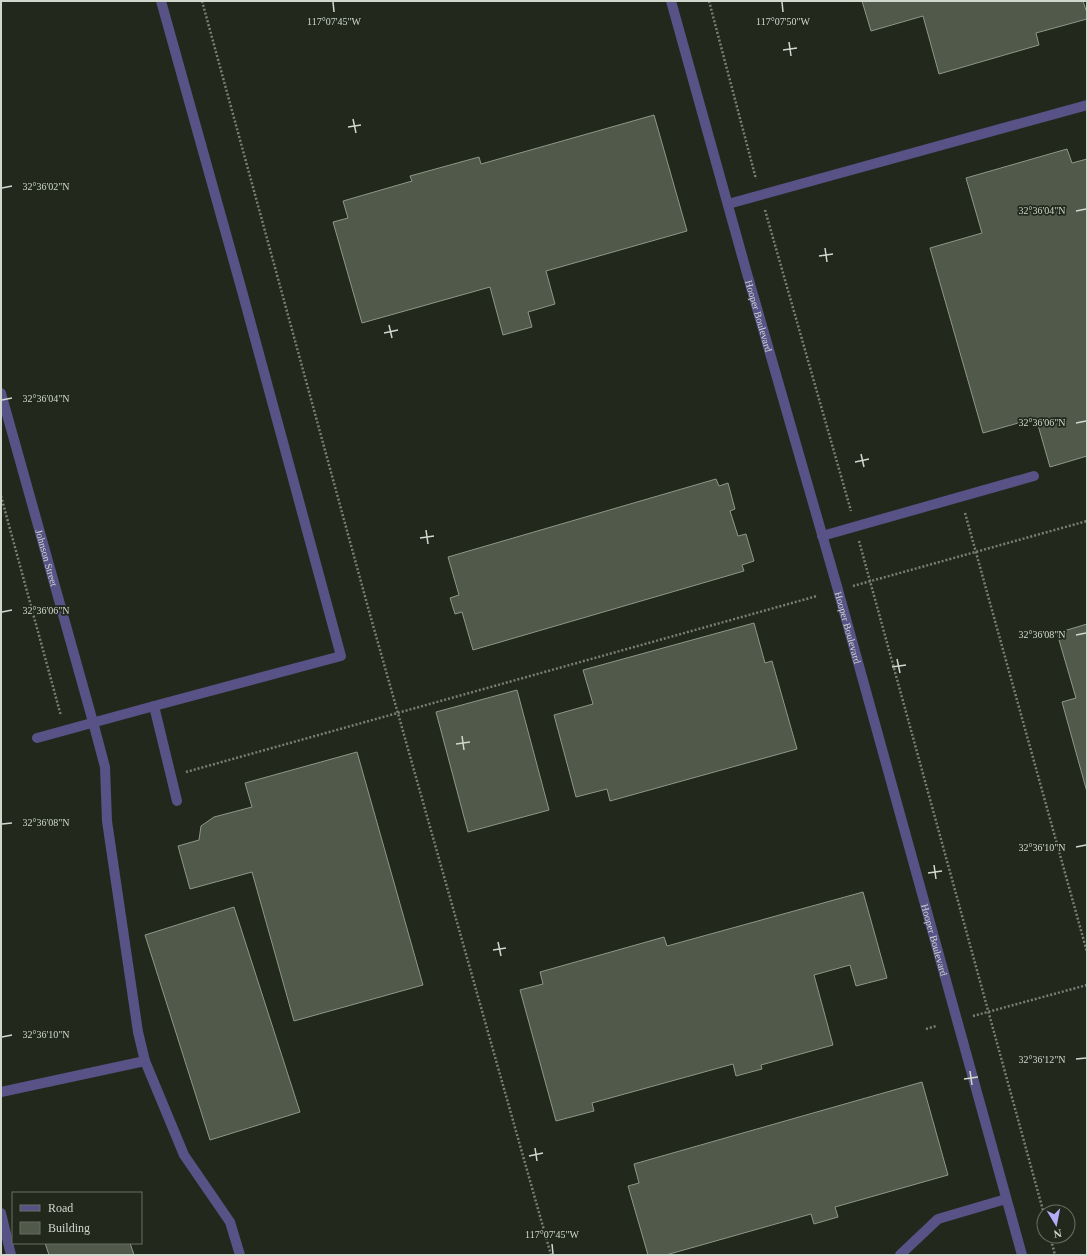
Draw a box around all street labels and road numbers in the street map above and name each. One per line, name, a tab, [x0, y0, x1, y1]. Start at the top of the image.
street label: Hooper Boulevard	[744, 279, 775, 353]
street label: Johnson Street	[34, 528, 60, 588]
street label: Hooper Boulevard	[833, 590, 864, 665]
street label: Hooper Boulevard	[920, 902, 950, 977]

